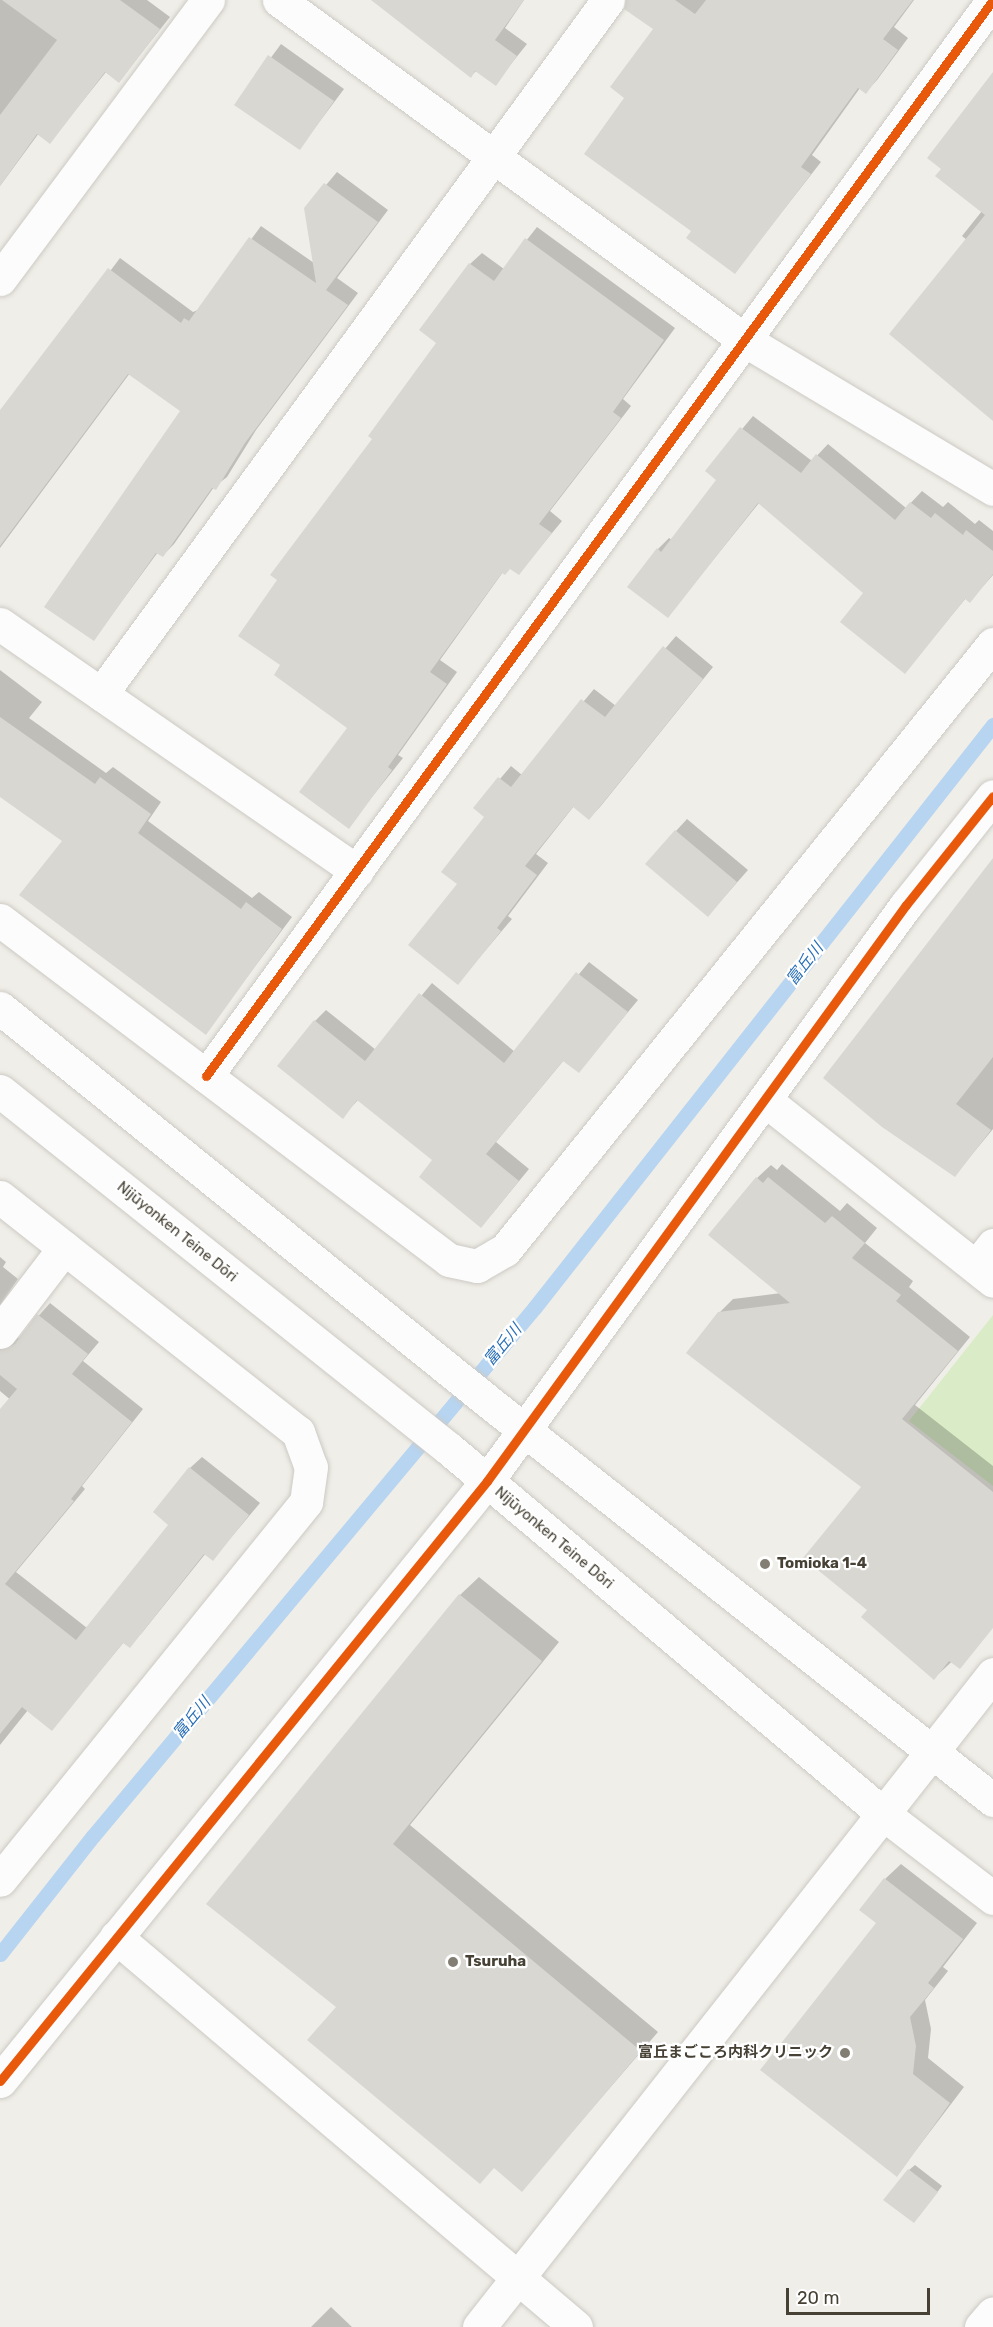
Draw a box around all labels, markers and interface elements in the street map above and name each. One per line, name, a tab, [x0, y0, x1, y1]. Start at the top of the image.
water label: 富丘川	[783, 939, 827, 989]
street label: Nijūyonken Teine Dōri	[113, 1178, 241, 1286]
water label: 富丘川	[480, 1320, 526, 1370]
street label: Nijūyonken Teine Dōri	[491, 1483, 617, 1593]
place label: Tomioka 1-4	[777, 1555, 867, 1573]
marker: Tomioka 1-4	[758, 1557, 772, 1571]
water label: 富丘川	[169, 1693, 215, 1743]
place label: Tsuruha	[465, 1953, 526, 1971]
marker: Tsuruha	[446, 1955, 460, 1969]
place label: 富丘まごころ内科クリニック	[638, 2044, 833, 2062]
marker: 富丘まごころ内科クリニック	[838, 2046, 852, 2060]
scale bar	[789, 2276, 933, 2314]
text: 20 m	[797, 2287, 839, 2309]

